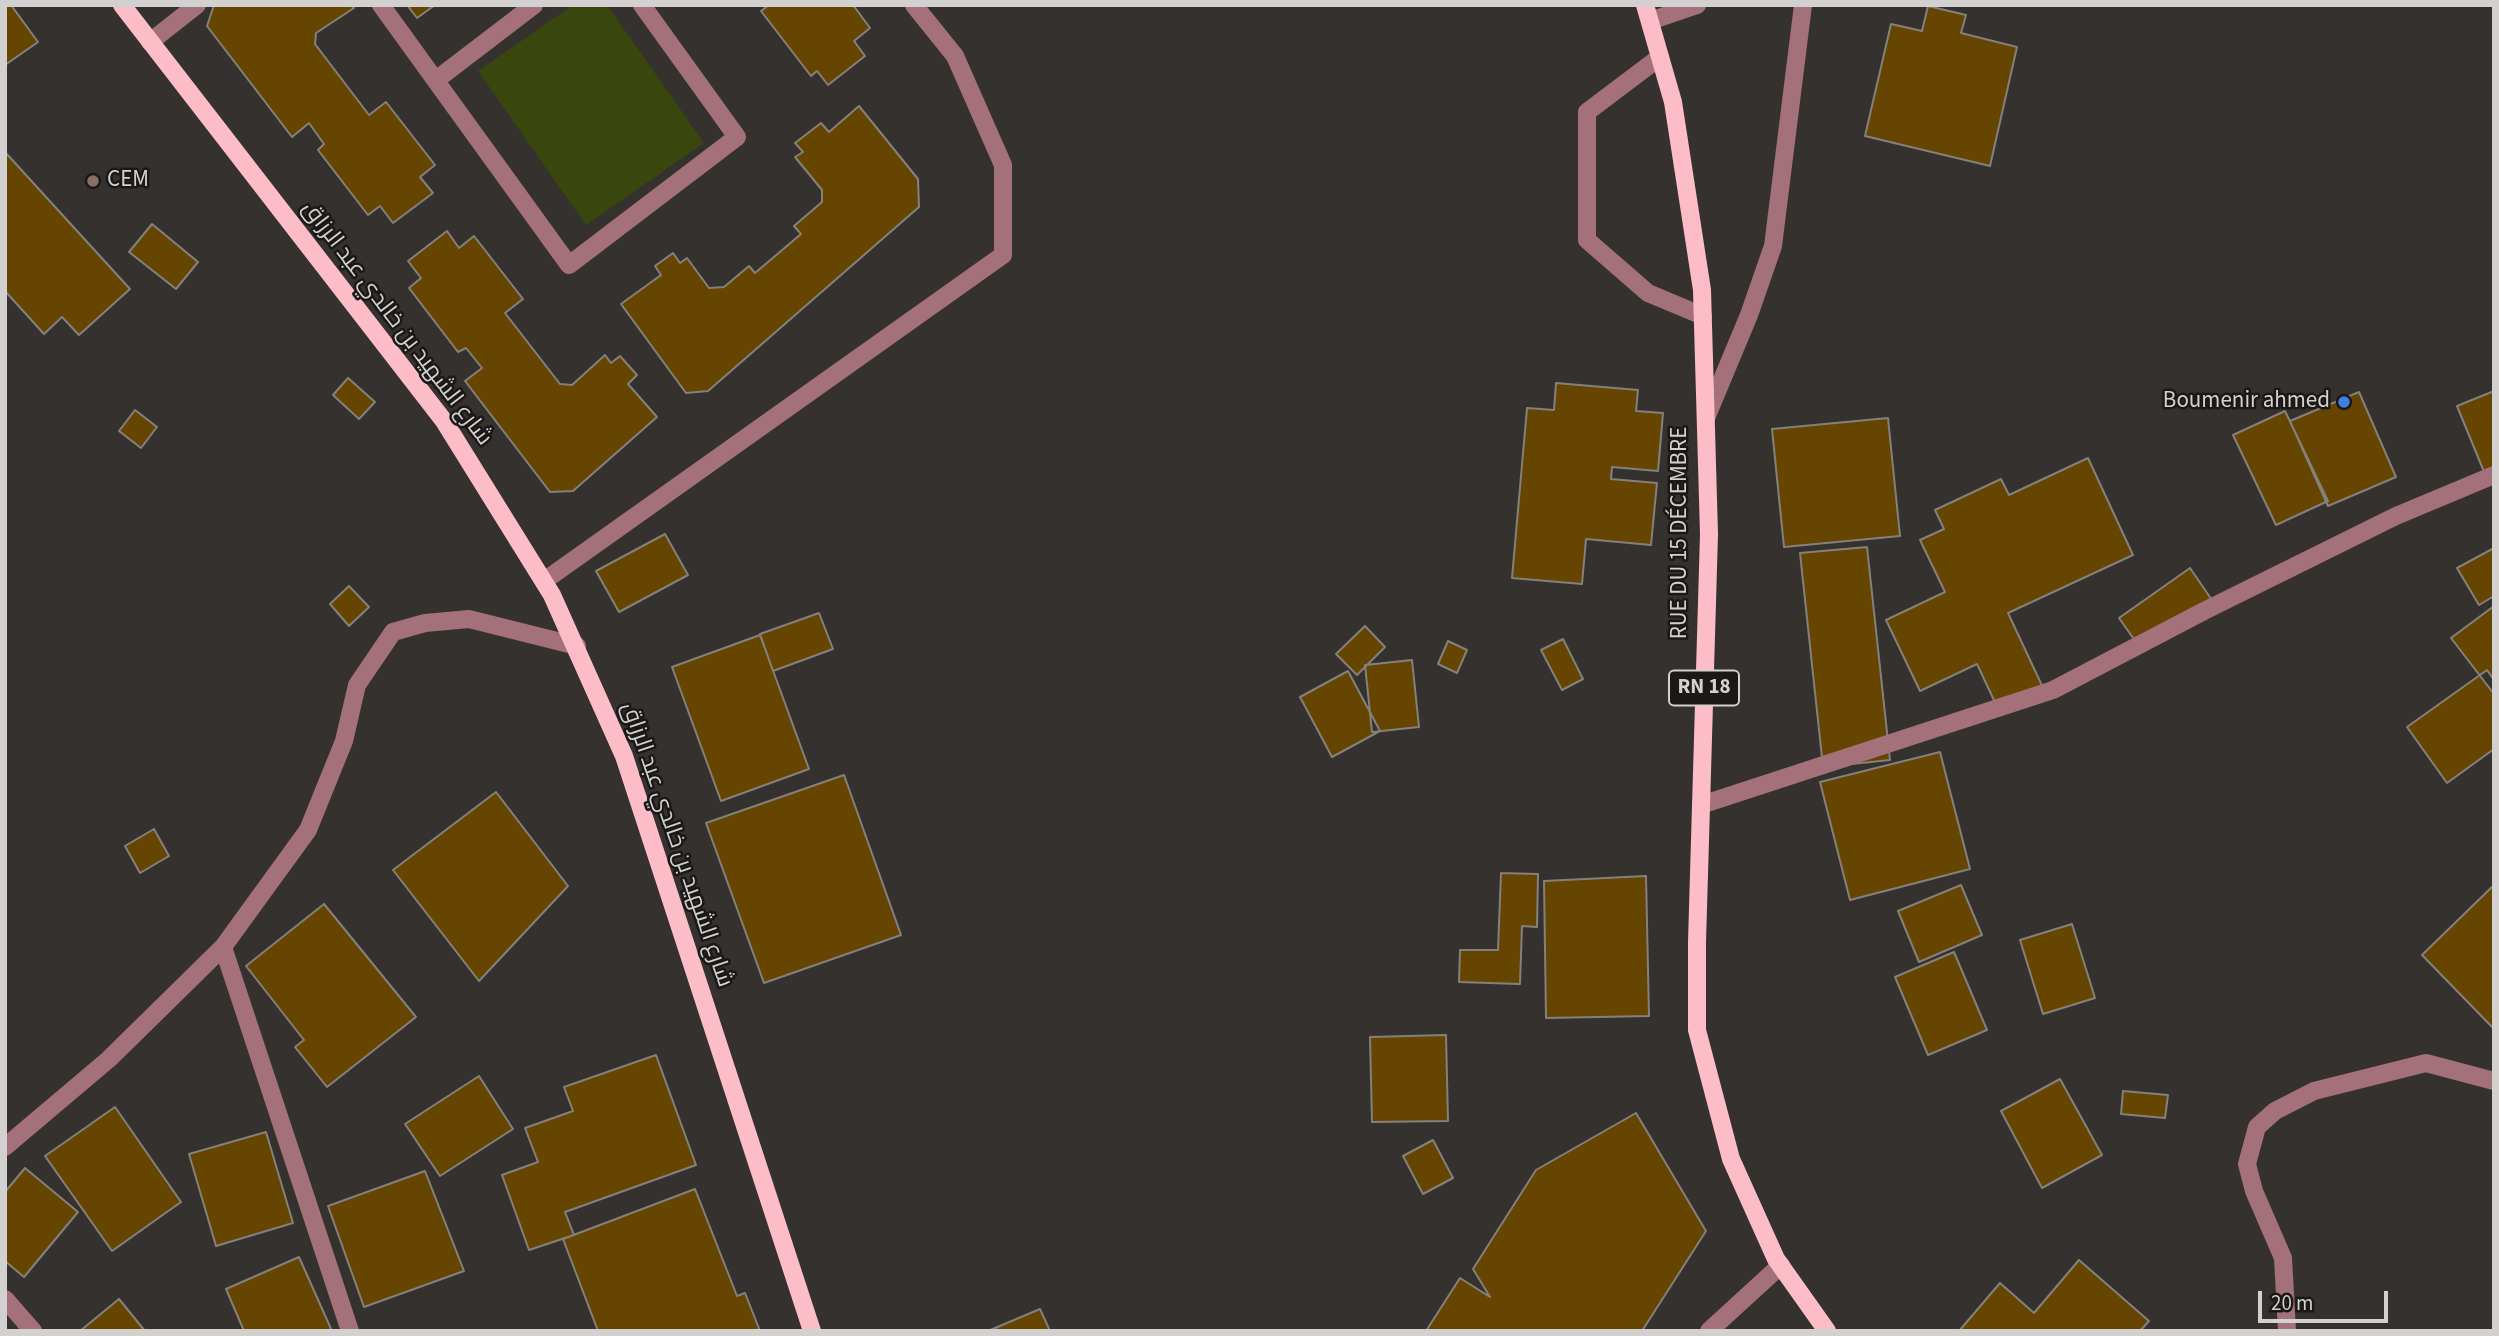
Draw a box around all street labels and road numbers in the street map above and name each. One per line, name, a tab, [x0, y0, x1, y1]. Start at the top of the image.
street label: شارع الشهيد بن خالدي عبد الرزاق	[295, 196, 497, 452]
street label: RUE DU 15 DÉCEMBRE	[1667, 427, 1695, 639]
road number: RN 18	[1669, 670, 1739, 706]
street label: شارع الشهيد بن خالدي عبد الرزاق	[614, 699, 738, 991]

